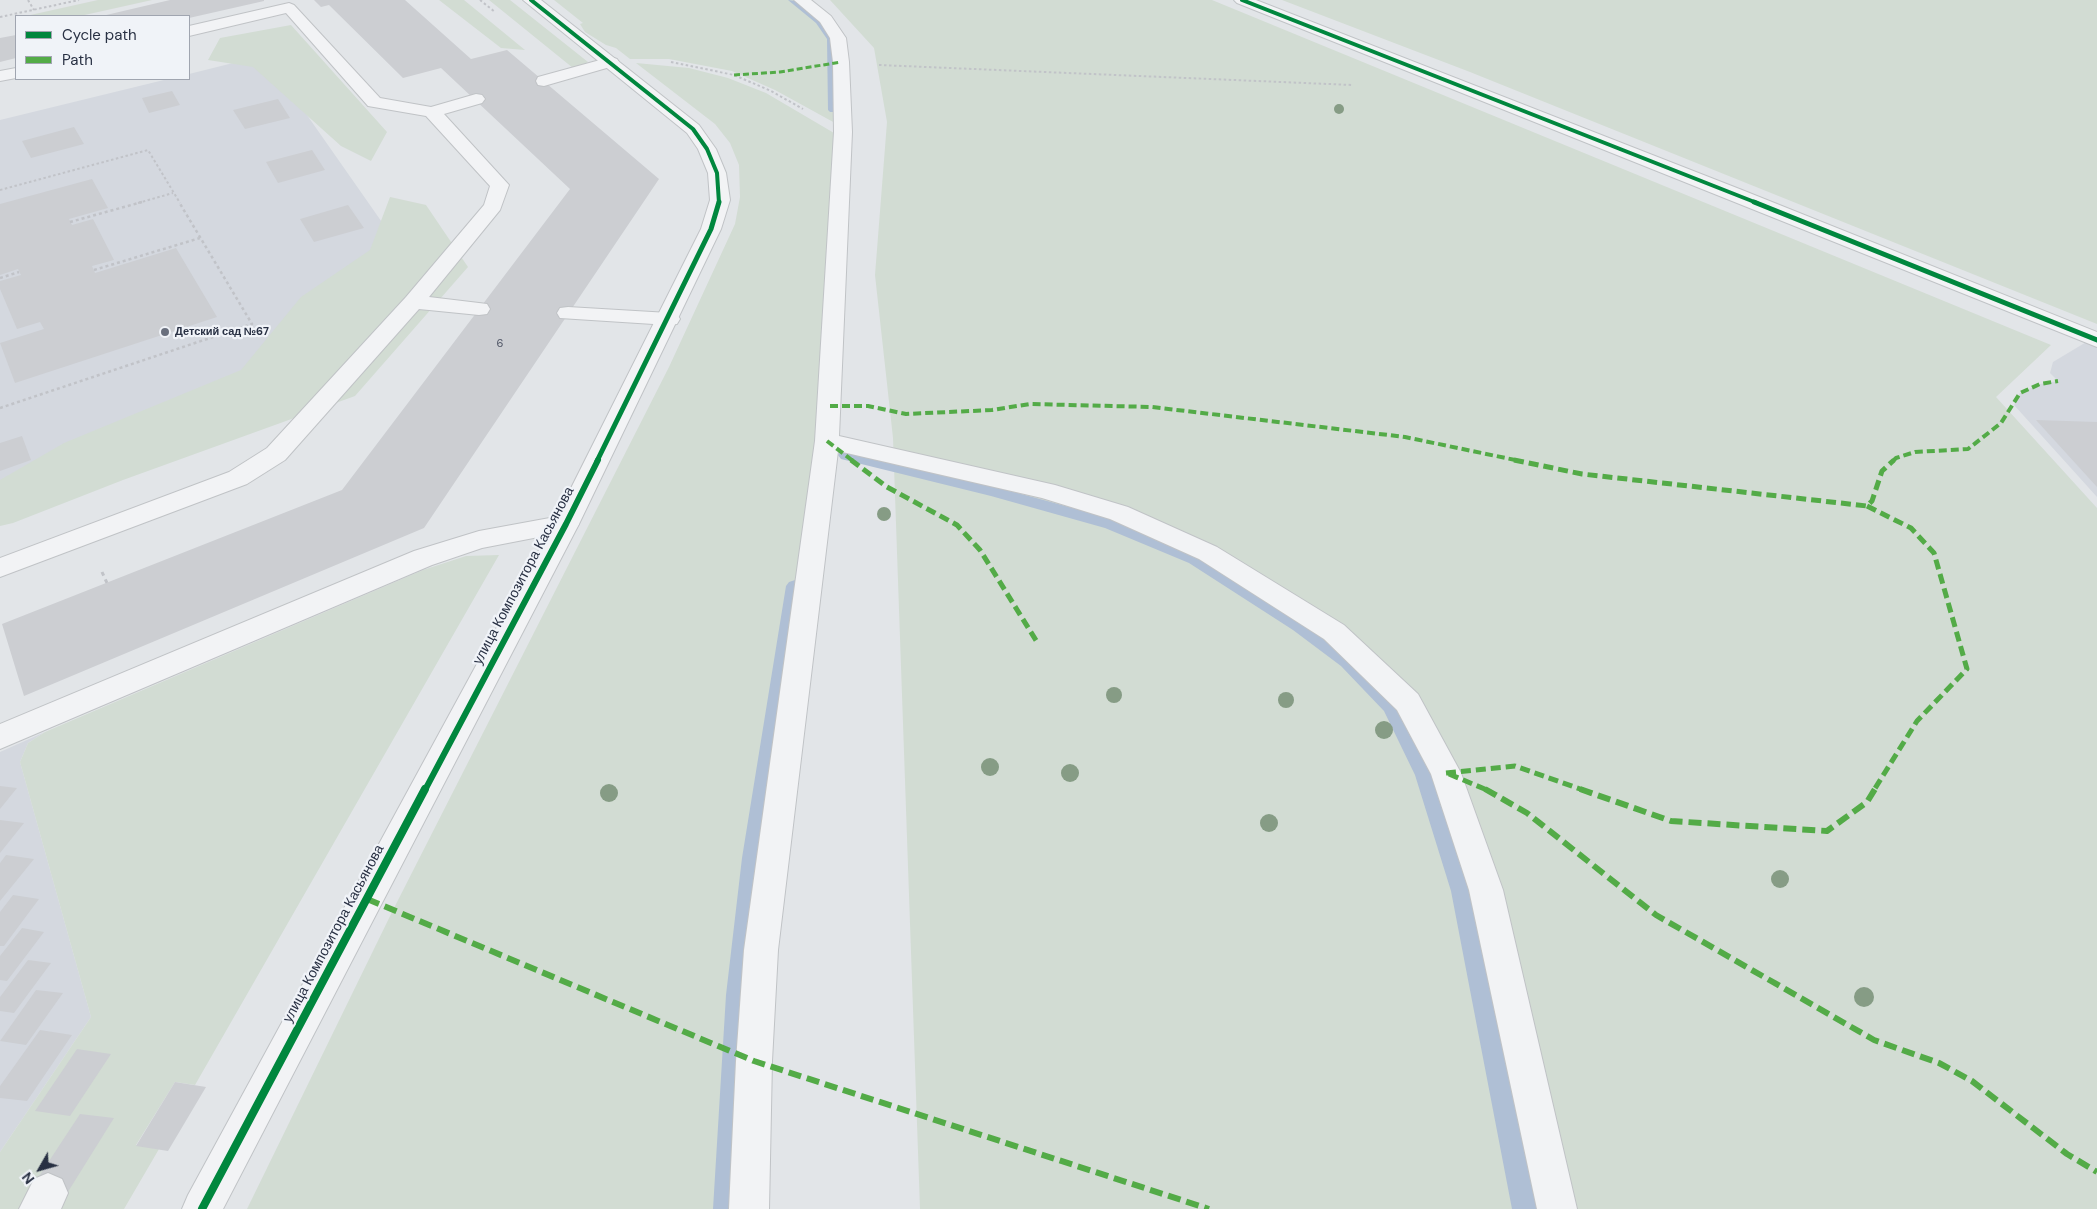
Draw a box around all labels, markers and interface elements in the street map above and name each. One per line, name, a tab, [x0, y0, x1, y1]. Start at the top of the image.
legend	[15, 15, 190, 80]
text: Cycle path	[62, 25, 137, 45]
text: Path	[62, 50, 93, 70]
place label: Детский сад №67	[175, 325, 269, 339]
marker: Детский сад №67	[159, 326, 171, 338]
house number: 6	[497, 337, 503, 351]
street label: улица Композитора Касьянова	[470, 484, 578, 668]
street label: улица Композитора Касьянова	[280, 842, 388, 1026]
north arrow	[15, 1144, 65, 1194]
text: N	[18, 1169, 38, 1188]

